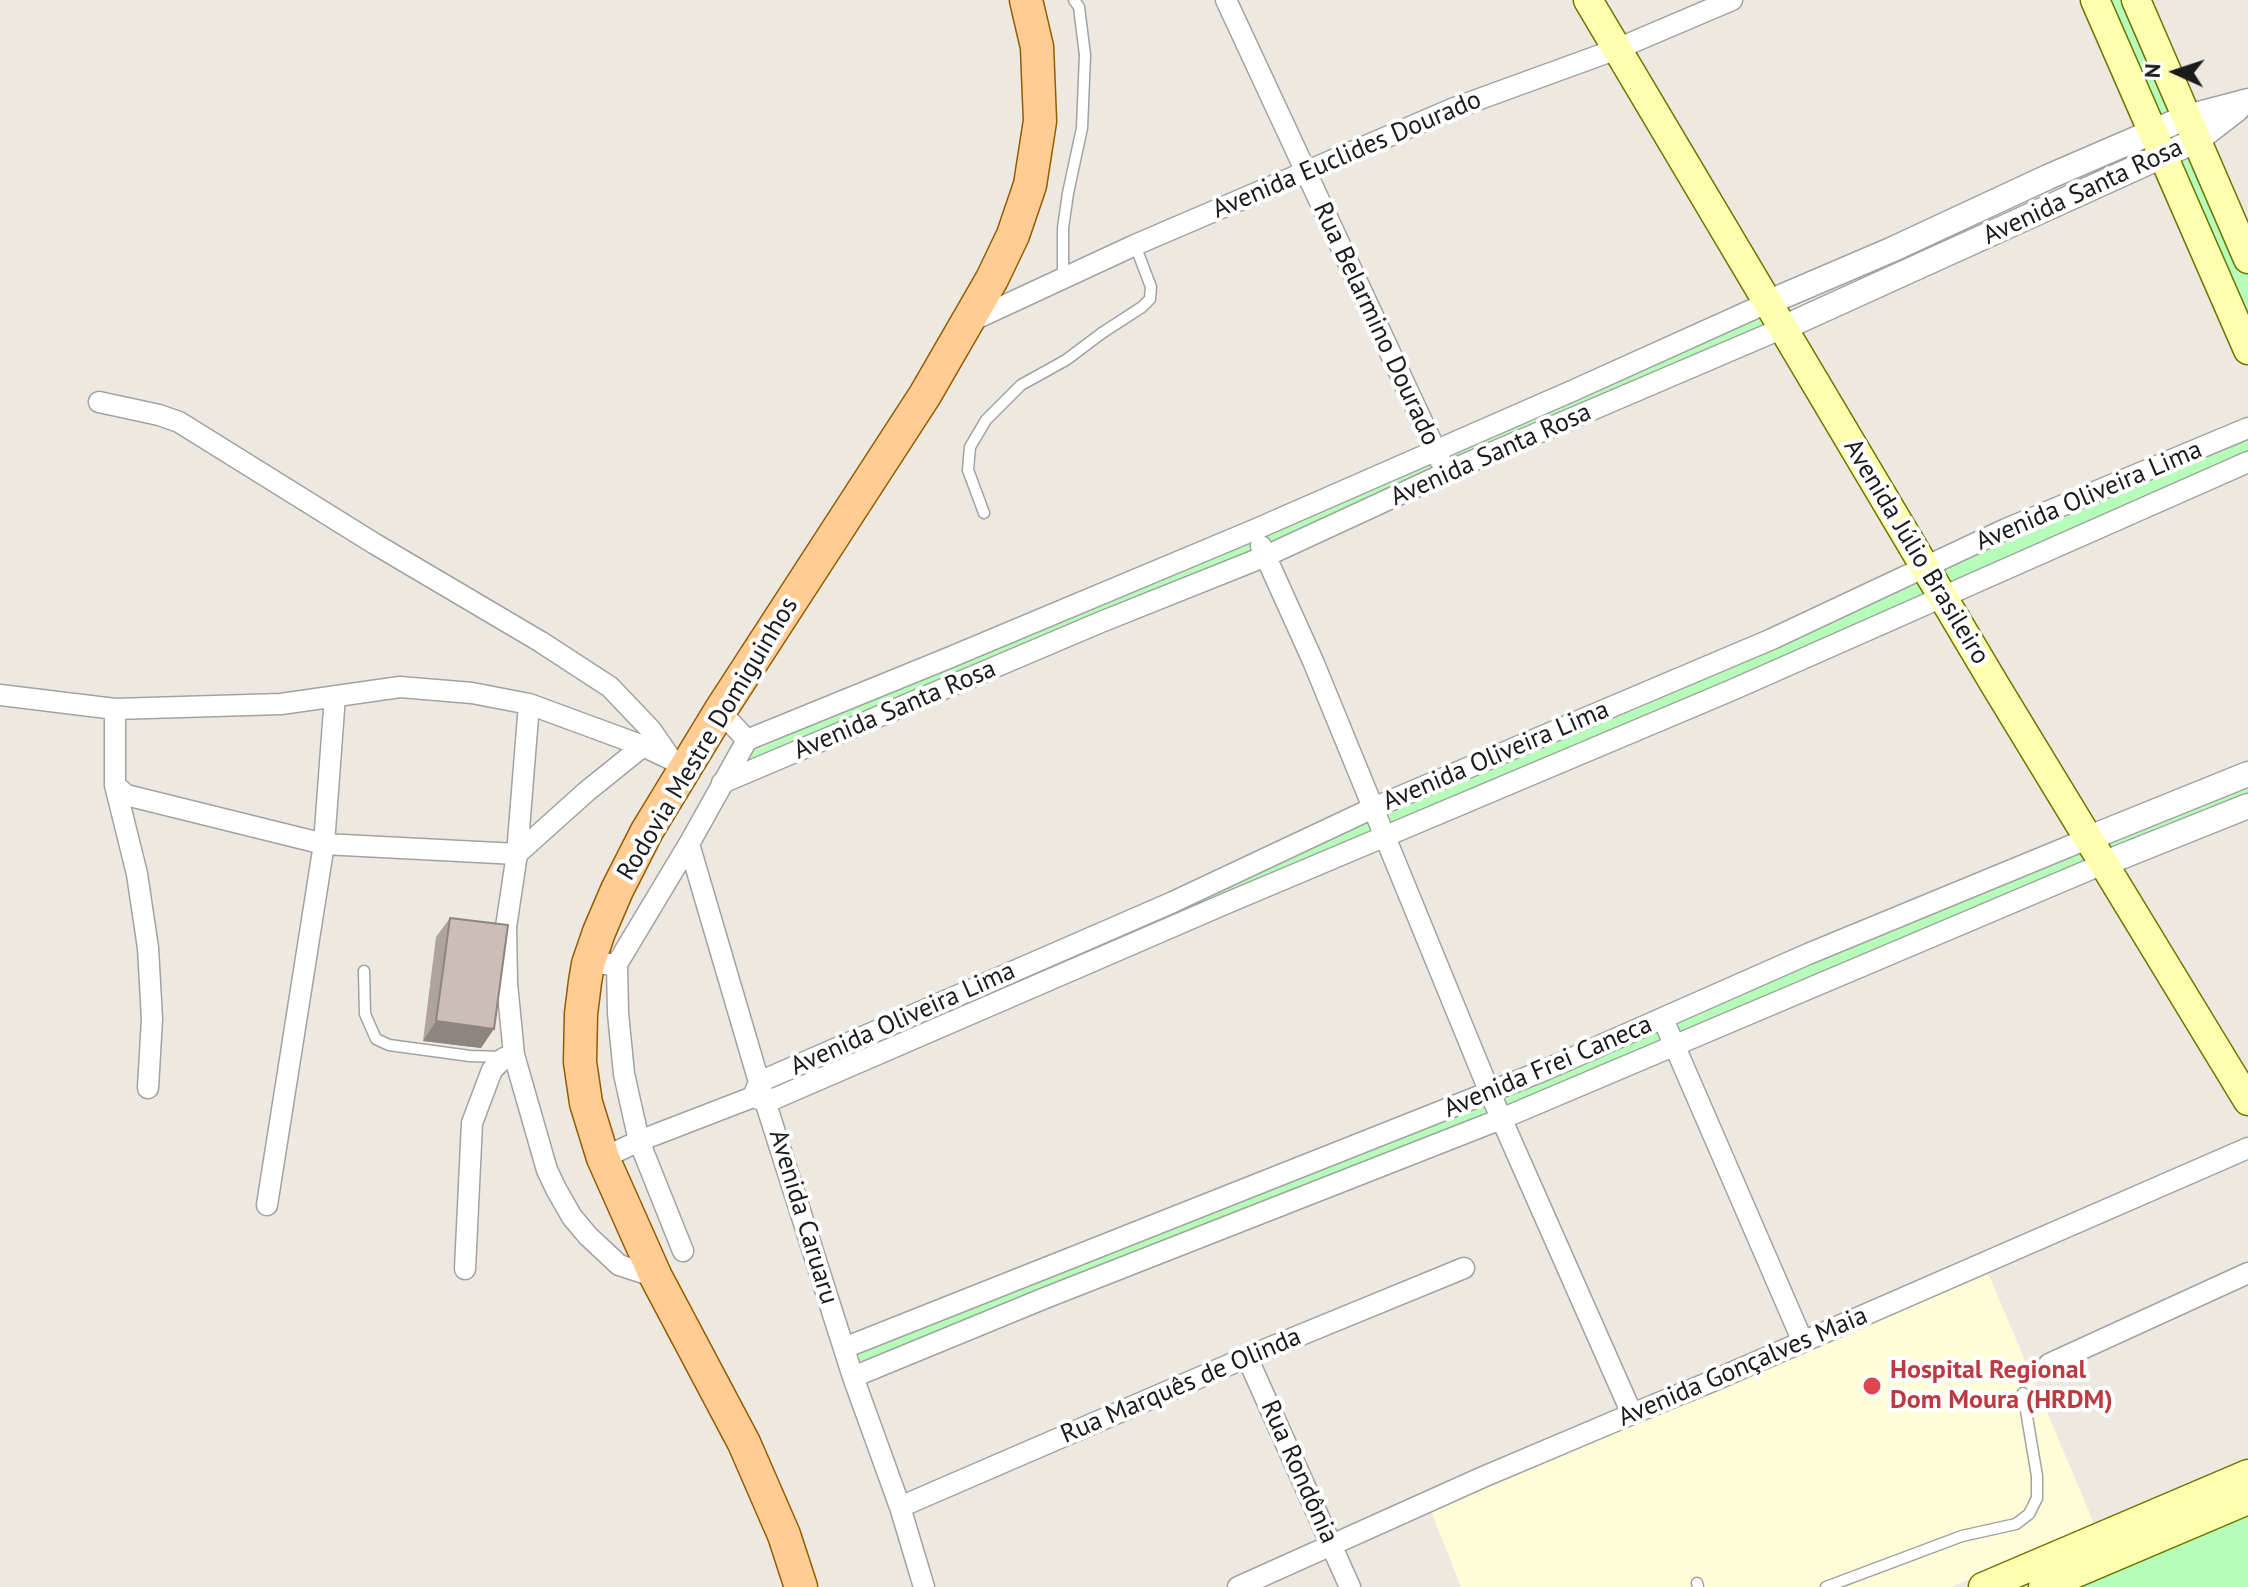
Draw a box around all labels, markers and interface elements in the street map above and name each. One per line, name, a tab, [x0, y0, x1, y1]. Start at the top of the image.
north arrow	[2136, 32, 2216, 112]
text: N	[2138, 63, 2166, 79]
street label: Avenida Euclides Dourado	[1208, 84, 1486, 226]
street label: Avenida Santa Rosa	[1978, 132, 2188, 252]
street label: Rua Belarmino Dourado	[1306, 198, 1446, 450]
street label: Avenida Santa Rosa	[1386, 397, 1596, 513]
street label: Avenida Júlio Brasileiro	[1836, 434, 1996, 670]
street label: Avenida Oliveira Lima	[1971, 434, 2207, 558]
street label: Rodovia Mestre Domiguinhos	[611, 592, 805, 886]
street label: Avenida Santa Rosa	[789, 653, 1001, 767]
street label: Avenida Oliveira Lima	[1378, 694, 1614, 818]
street label: Avenida Oliveira Lima	[786, 955, 1020, 1083]
street label: Avenida Frei Caneca	[1439, 1009, 1657, 1125]
street label: Avenida Caruaru	[762, 1126, 844, 1308]
street label: Avenida Gonçalves Maia	[1614, 1300, 1872, 1434]
street label: Rua Marquês de Olinda	[1056, 1321, 1306, 1451]
place label: Hospital Regional Dom Moura (HRDM)	[1890, 1355, 2113, 1416]
marker: Hospital Regional Dom Moura (HRDM)	[1861, 1375, 1883, 1397]
street label: Rua Rondônia	[1254, 1396, 1344, 1548]

